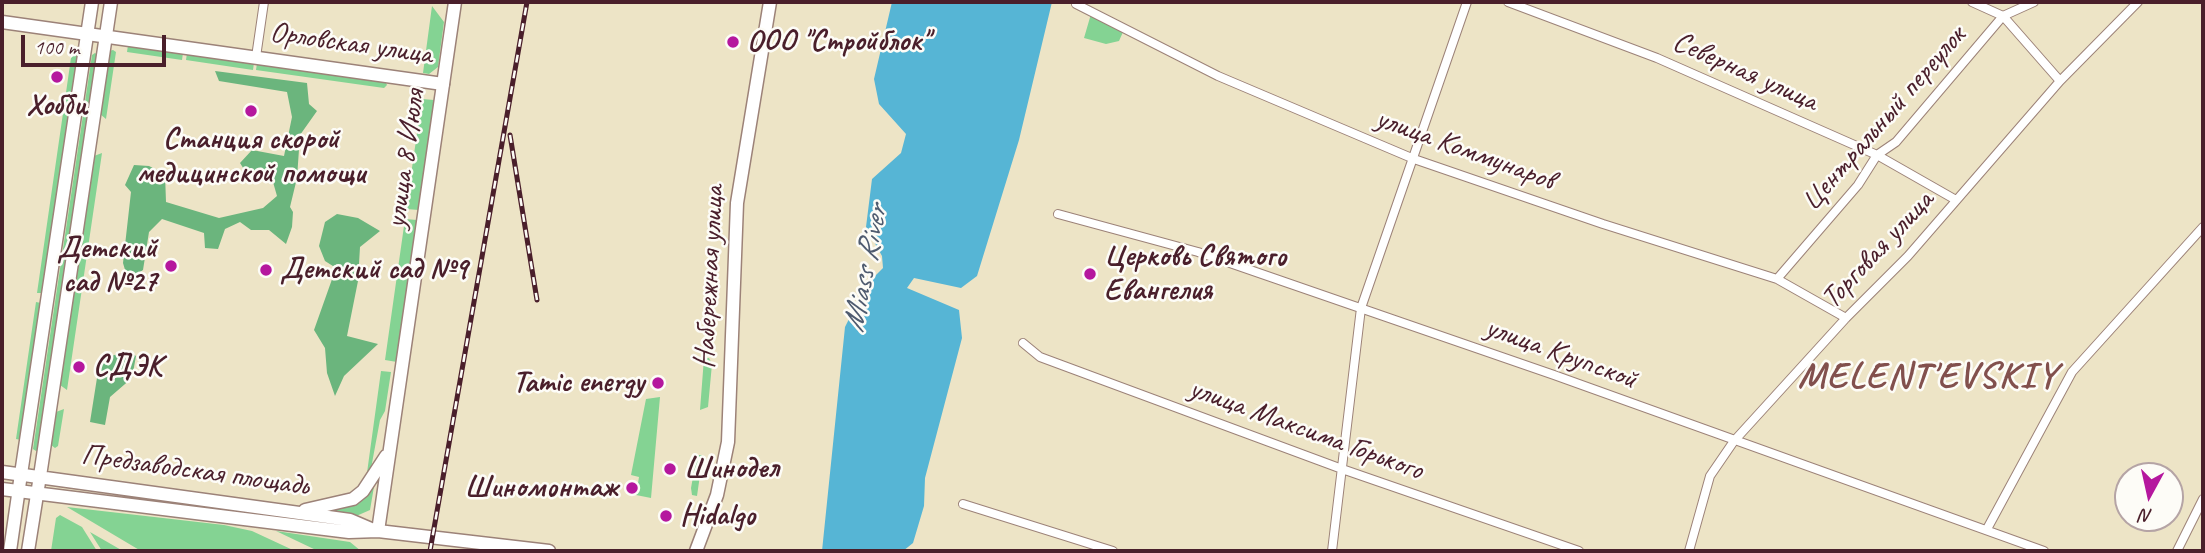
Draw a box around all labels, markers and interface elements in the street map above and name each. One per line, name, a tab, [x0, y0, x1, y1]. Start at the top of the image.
street label: Орловская улица	[268, 15, 434, 73]
street label: Центральный переулок	[1794, 19, 1974, 219]
scale bar	[24, 21, 170, 65]
place label: ООО "Стройблок"	[747, 24, 929, 60]
street label: Северная улица	[1667, 24, 1823, 120]
text: 100 m	[34, 34, 79, 60]
marker: ООО "Стройблок"	[725, 34, 741, 50]
marker: Хобби	[49, 69, 65, 85]
street label: улица 8 Июля	[378, 87, 434, 231]
place label: Хобби	[26, 88, 88, 124]
street label: улица Коммунаров	[1371, 101, 1559, 199]
marker: Станция скорой медицинской помощи	[243, 103, 259, 119]
place label: Станция скорой медицинской помощи	[137, 122, 365, 192]
street label: Торговая улица	[1814, 183, 1942, 317]
street label: Набережная улица	[687, 185, 733, 369]
water label: Miass River	[835, 203, 897, 335]
place label: Детский сад №27	[57, 231, 157, 302]
place label: Церковь Святого Евангелия	[1104, 239, 1286, 310]
place label: Детский сад №9	[280, 252, 467, 288]
marker: Детский сад №27	[163, 258, 179, 274]
marker: Детский сад №9	[258, 262, 274, 278]
marker: Церковь Святого Евангелия	[1082, 266, 1098, 282]
street label: улица Крупской	[1480, 310, 1642, 398]
place label: СДЭК	[93, 349, 162, 385]
district label: MELENT'EVSKIY	[1801, 355, 2055, 399]
marker: СДЭК	[71, 359, 87, 375]
place label: Tamic energy	[513, 365, 644, 401]
street label: улица Максима Горького	[1184, 371, 1428, 489]
marker: Tamic energy	[650, 375, 666, 391]
street label: Предзаводская площадь	[79, 437, 311, 505]
place label: Шинодел	[684, 451, 779, 487]
marker: Шинодел	[662, 461, 678, 477]
north arrow	[2114, 462, 2184, 532]
place label: Шиномонтаж	[465, 470, 618, 506]
marker: Шиномонтаж	[624, 480, 640, 496]
place label: Hidalgo	[680, 498, 755, 534]
text: N	[2139, 503, 2154, 529]
marker: Hidalgo	[658, 508, 674, 524]

